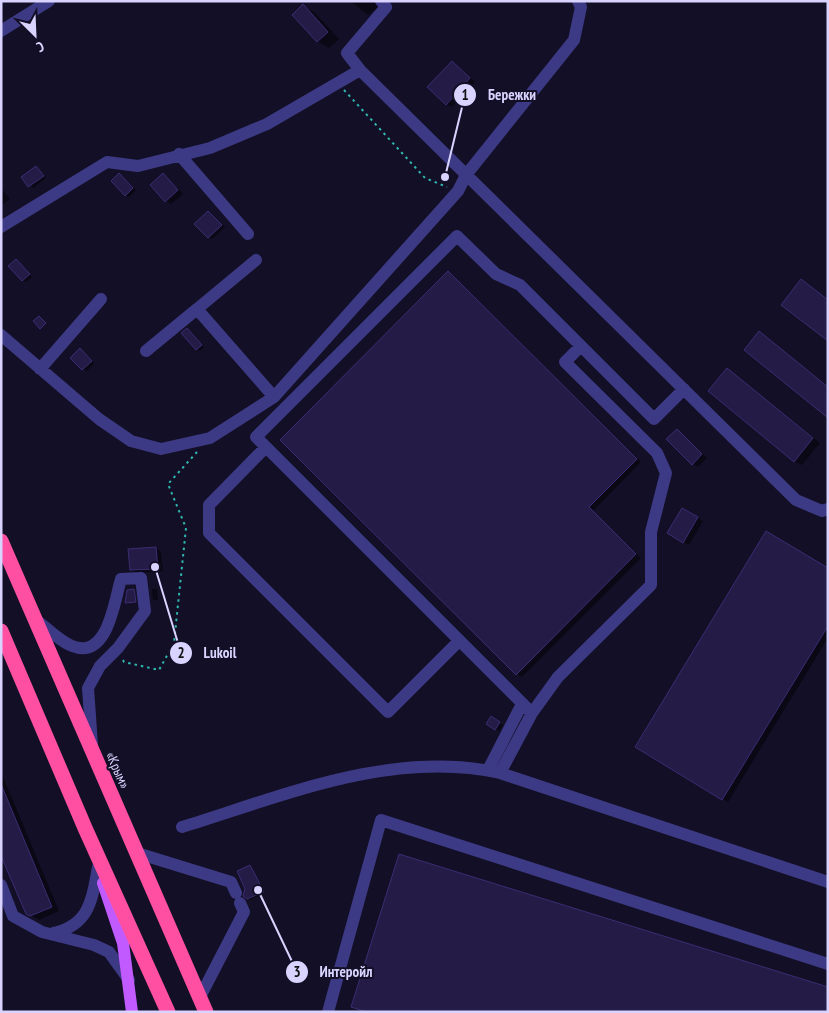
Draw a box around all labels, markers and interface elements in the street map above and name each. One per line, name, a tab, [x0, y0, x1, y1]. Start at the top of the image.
north arrow	[10, 10, 60, 60]
text: С	[33, 37, 47, 57]
callout: Бережки	[453, 80, 546, 110]
text: 1	[461, 85, 469, 104]
text: Бережки	[488, 85, 536, 104]
callout: Lukoil	[169, 638, 246, 668]
text: 2	[177, 643, 185, 662]
text: Lukoil	[204, 643, 237, 662]
street label: «Крым»	[102, 749, 134, 791]
callout: Интеройл	[284, 957, 382, 987]
text: 3	[293, 962, 301, 981]
text: Интеройл	[319, 962, 373, 981]

